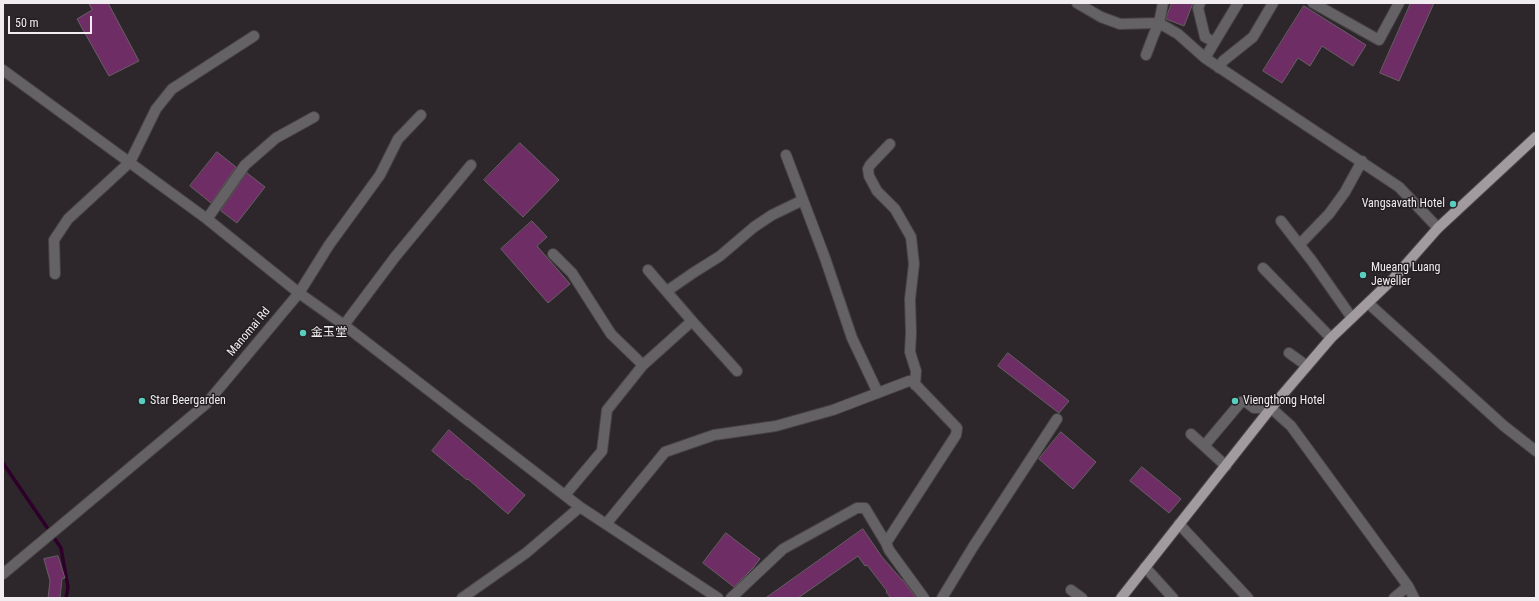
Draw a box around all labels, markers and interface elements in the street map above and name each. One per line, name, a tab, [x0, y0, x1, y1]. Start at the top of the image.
scale bar	[10, 8, 94, 34]
text: 50 m	[15, 16, 39, 30]
place label: Vangsavath Hotel	[1362, 197, 1445, 211]
marker: Vangsavath Hotel	[1448, 199, 1458, 209]
place label: Mueang Luang Jeweller	[1371, 261, 1440, 289]
marker: Mueang Luang Jeweller	[1358, 270, 1368, 280]
street label: Manomai Rd	[224, 305, 274, 359]
place label: 金玉堂	[311, 326, 347, 340]
marker: 金玉堂	[298, 328, 308, 338]
place label: Star Beergarden	[150, 394, 226, 408]
place label: Viengthong Hotel	[1243, 394, 1325, 408]
marker: Star Beergarden	[137, 396, 147, 406]
marker: Viengthong Hotel	[1230, 396, 1240, 406]

